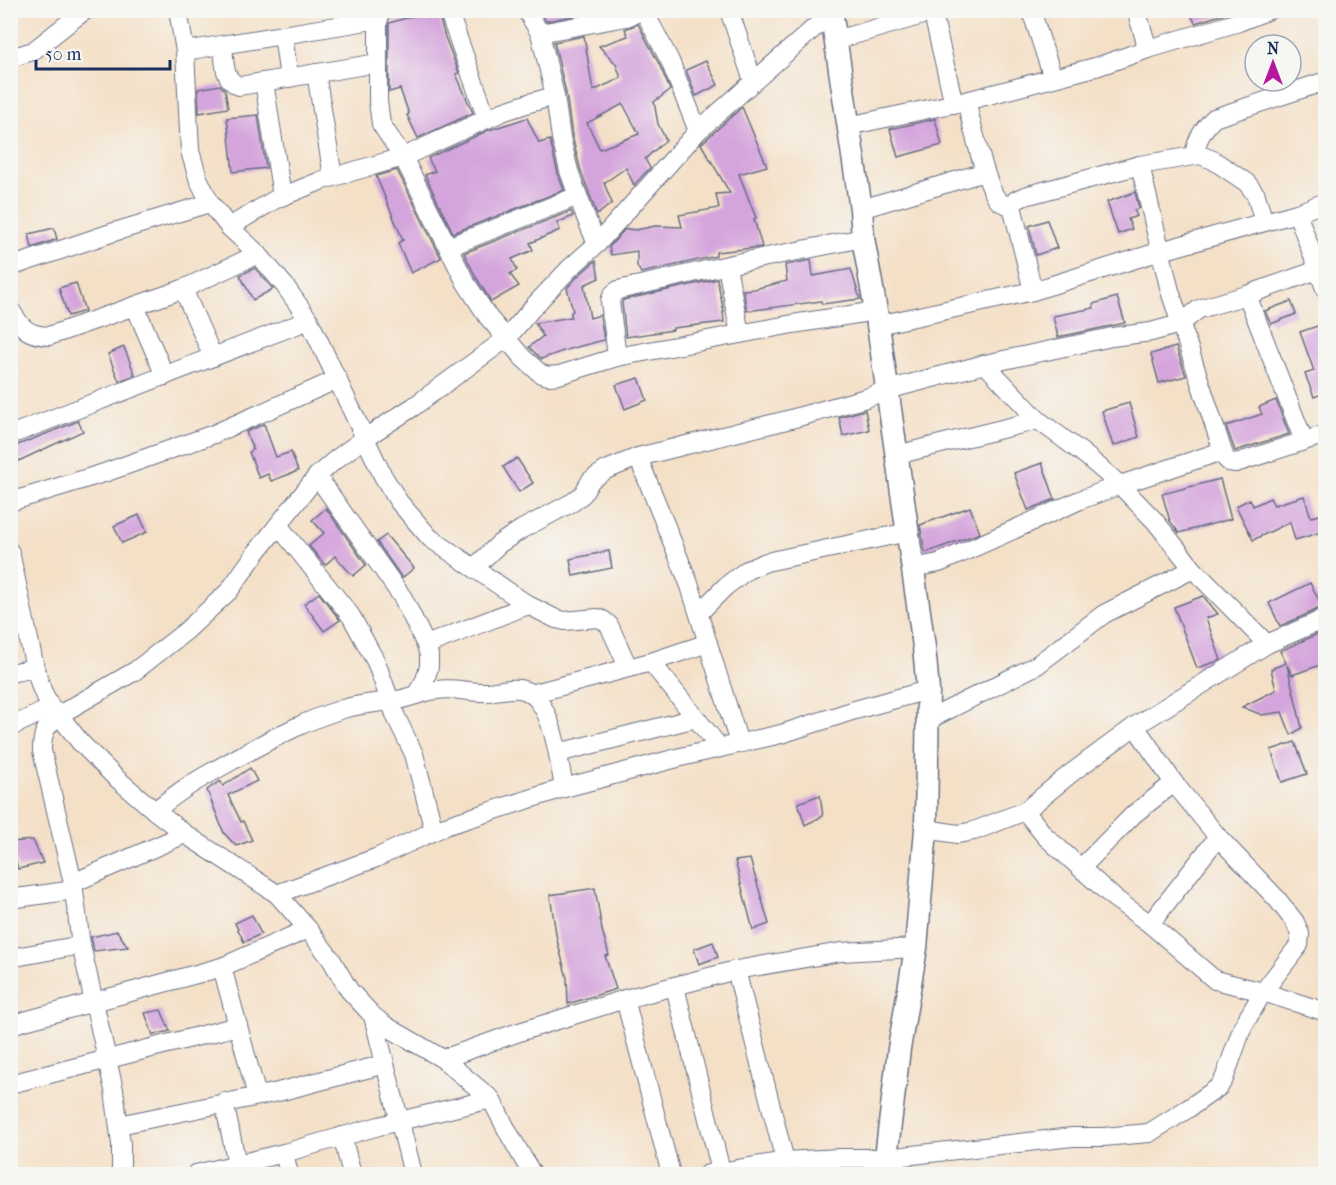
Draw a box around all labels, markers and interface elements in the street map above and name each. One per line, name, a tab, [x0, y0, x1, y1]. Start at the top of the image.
scale bar	[36, 33, 170, 71]
north arrow	[1243, 33, 1303, 93]
text: N	[1267, 39, 1280, 58]
text: 50 m	[45, 44, 82, 65]

